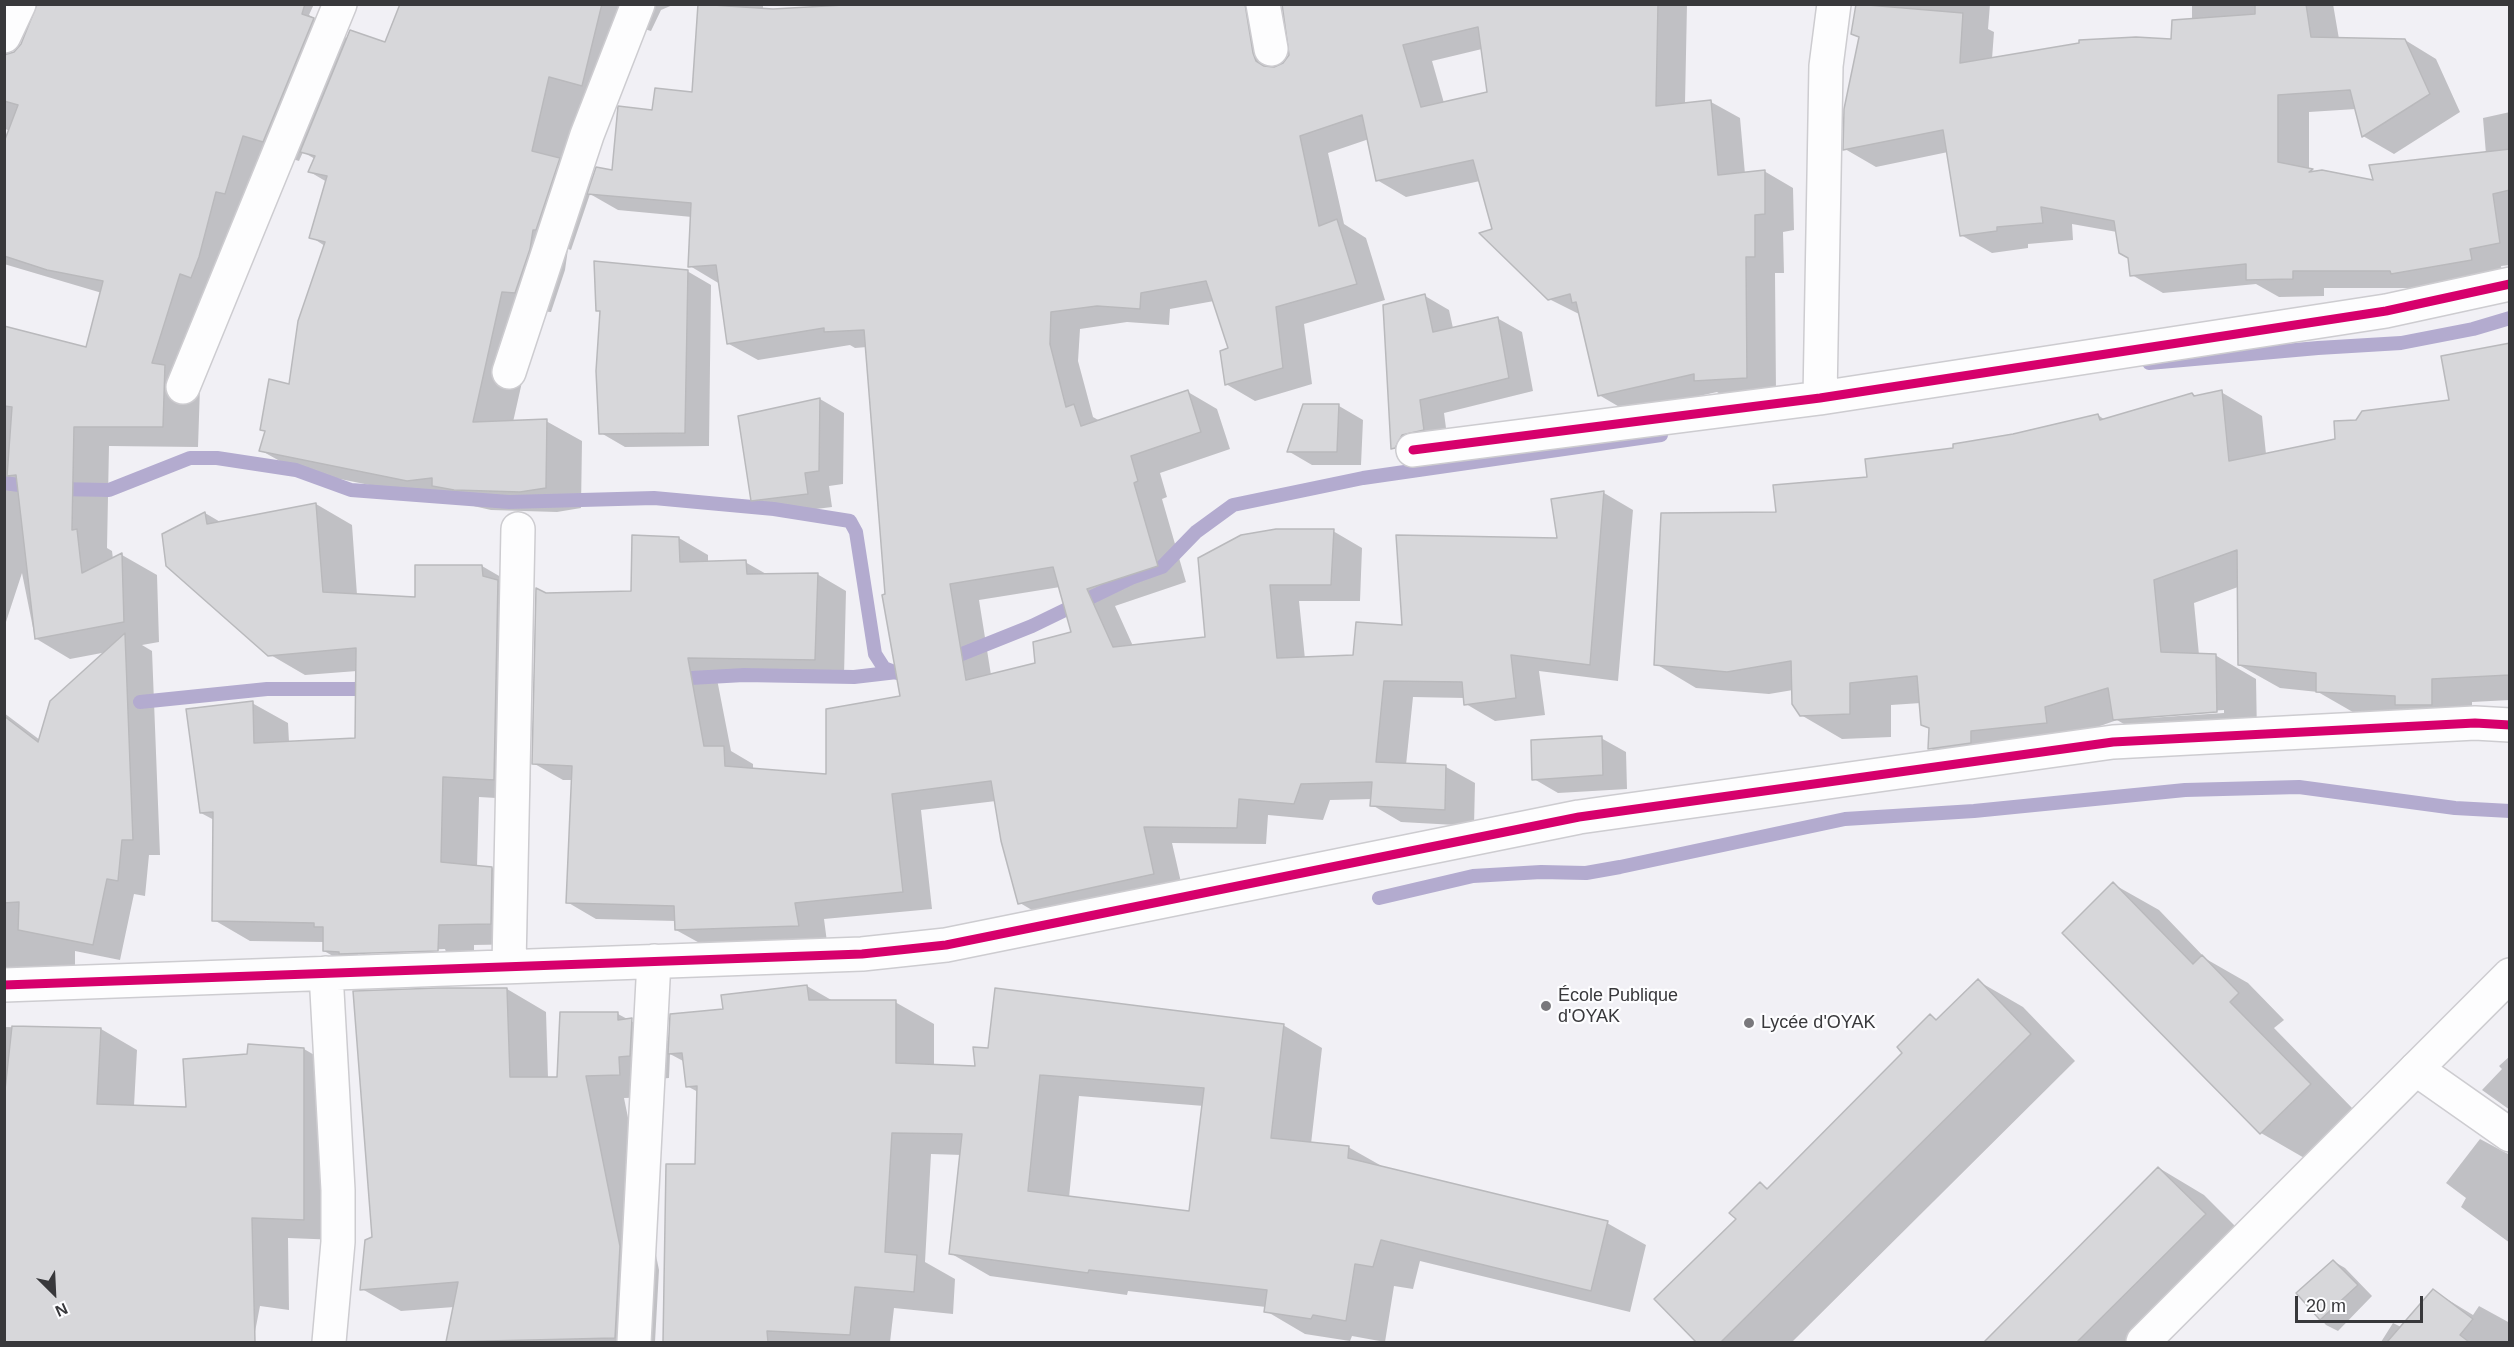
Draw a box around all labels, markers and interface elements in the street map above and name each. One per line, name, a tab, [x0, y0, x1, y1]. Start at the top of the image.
place label: École Publique d'OYAK	[1558, 985, 1678, 1028]
marker: École Publique d'OYAK	[1539, 999, 1553, 1013]
place label: Lycée d'OYAK	[1761, 1012, 1875, 1034]
marker: Lycée d'OYAK	[1742, 1016, 1756, 1030]
north arrow	[24, 1263, 84, 1323]
scale bar	[2298, 1284, 2426, 1322]
text: 20 m	[2306, 1296, 2346, 1316]
text: N	[53, 1300, 70, 1320]

